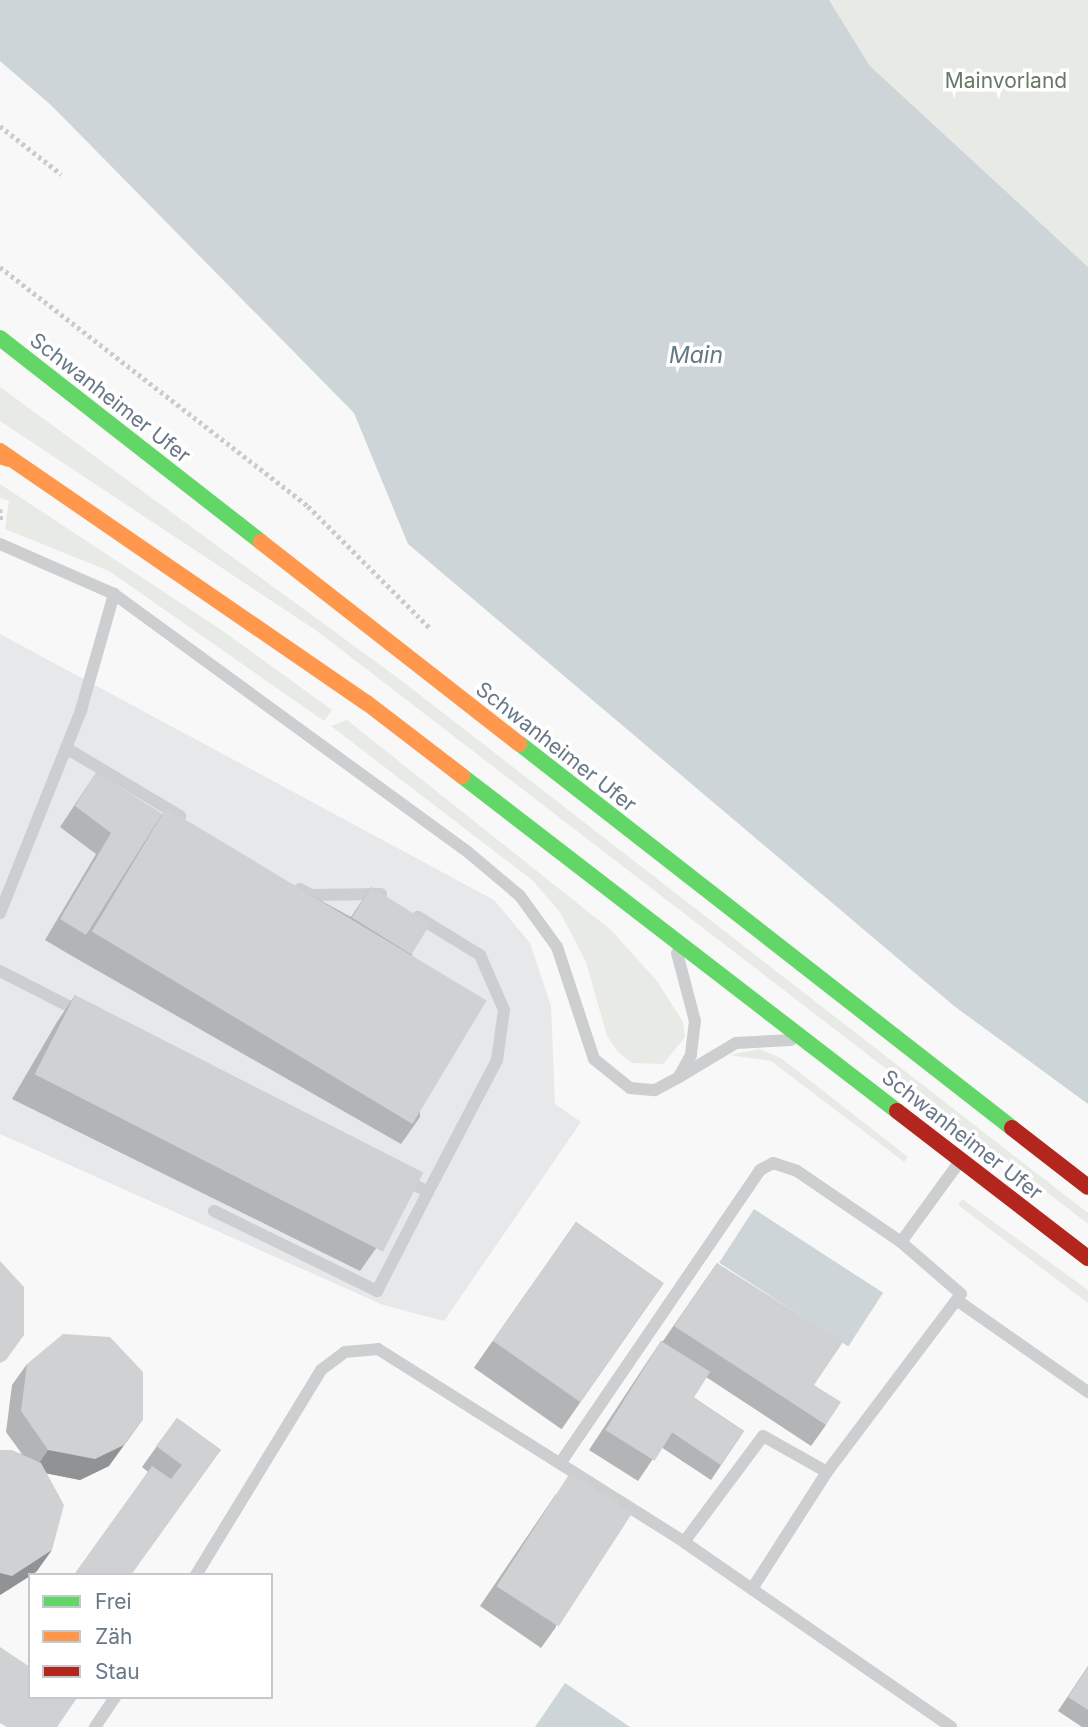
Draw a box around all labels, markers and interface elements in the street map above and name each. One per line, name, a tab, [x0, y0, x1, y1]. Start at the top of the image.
park label: Mainvorland	[945, 68, 1067, 94]
street label: Schwanheimer Ufer	[25, 328, 195, 468]
water label: Main	[669, 341, 723, 369]
street label: Schwanheimer Ufer	[471, 677, 641, 817]
street label: Schwanheimer Ufer	[877, 1065, 1047, 1205]
legend	[28, 1573, 273, 1699]
text: Frei	[95, 1589, 132, 1614]
text: Zäh	[95, 1624, 132, 1649]
text: Stau	[95, 1659, 140, 1684]

